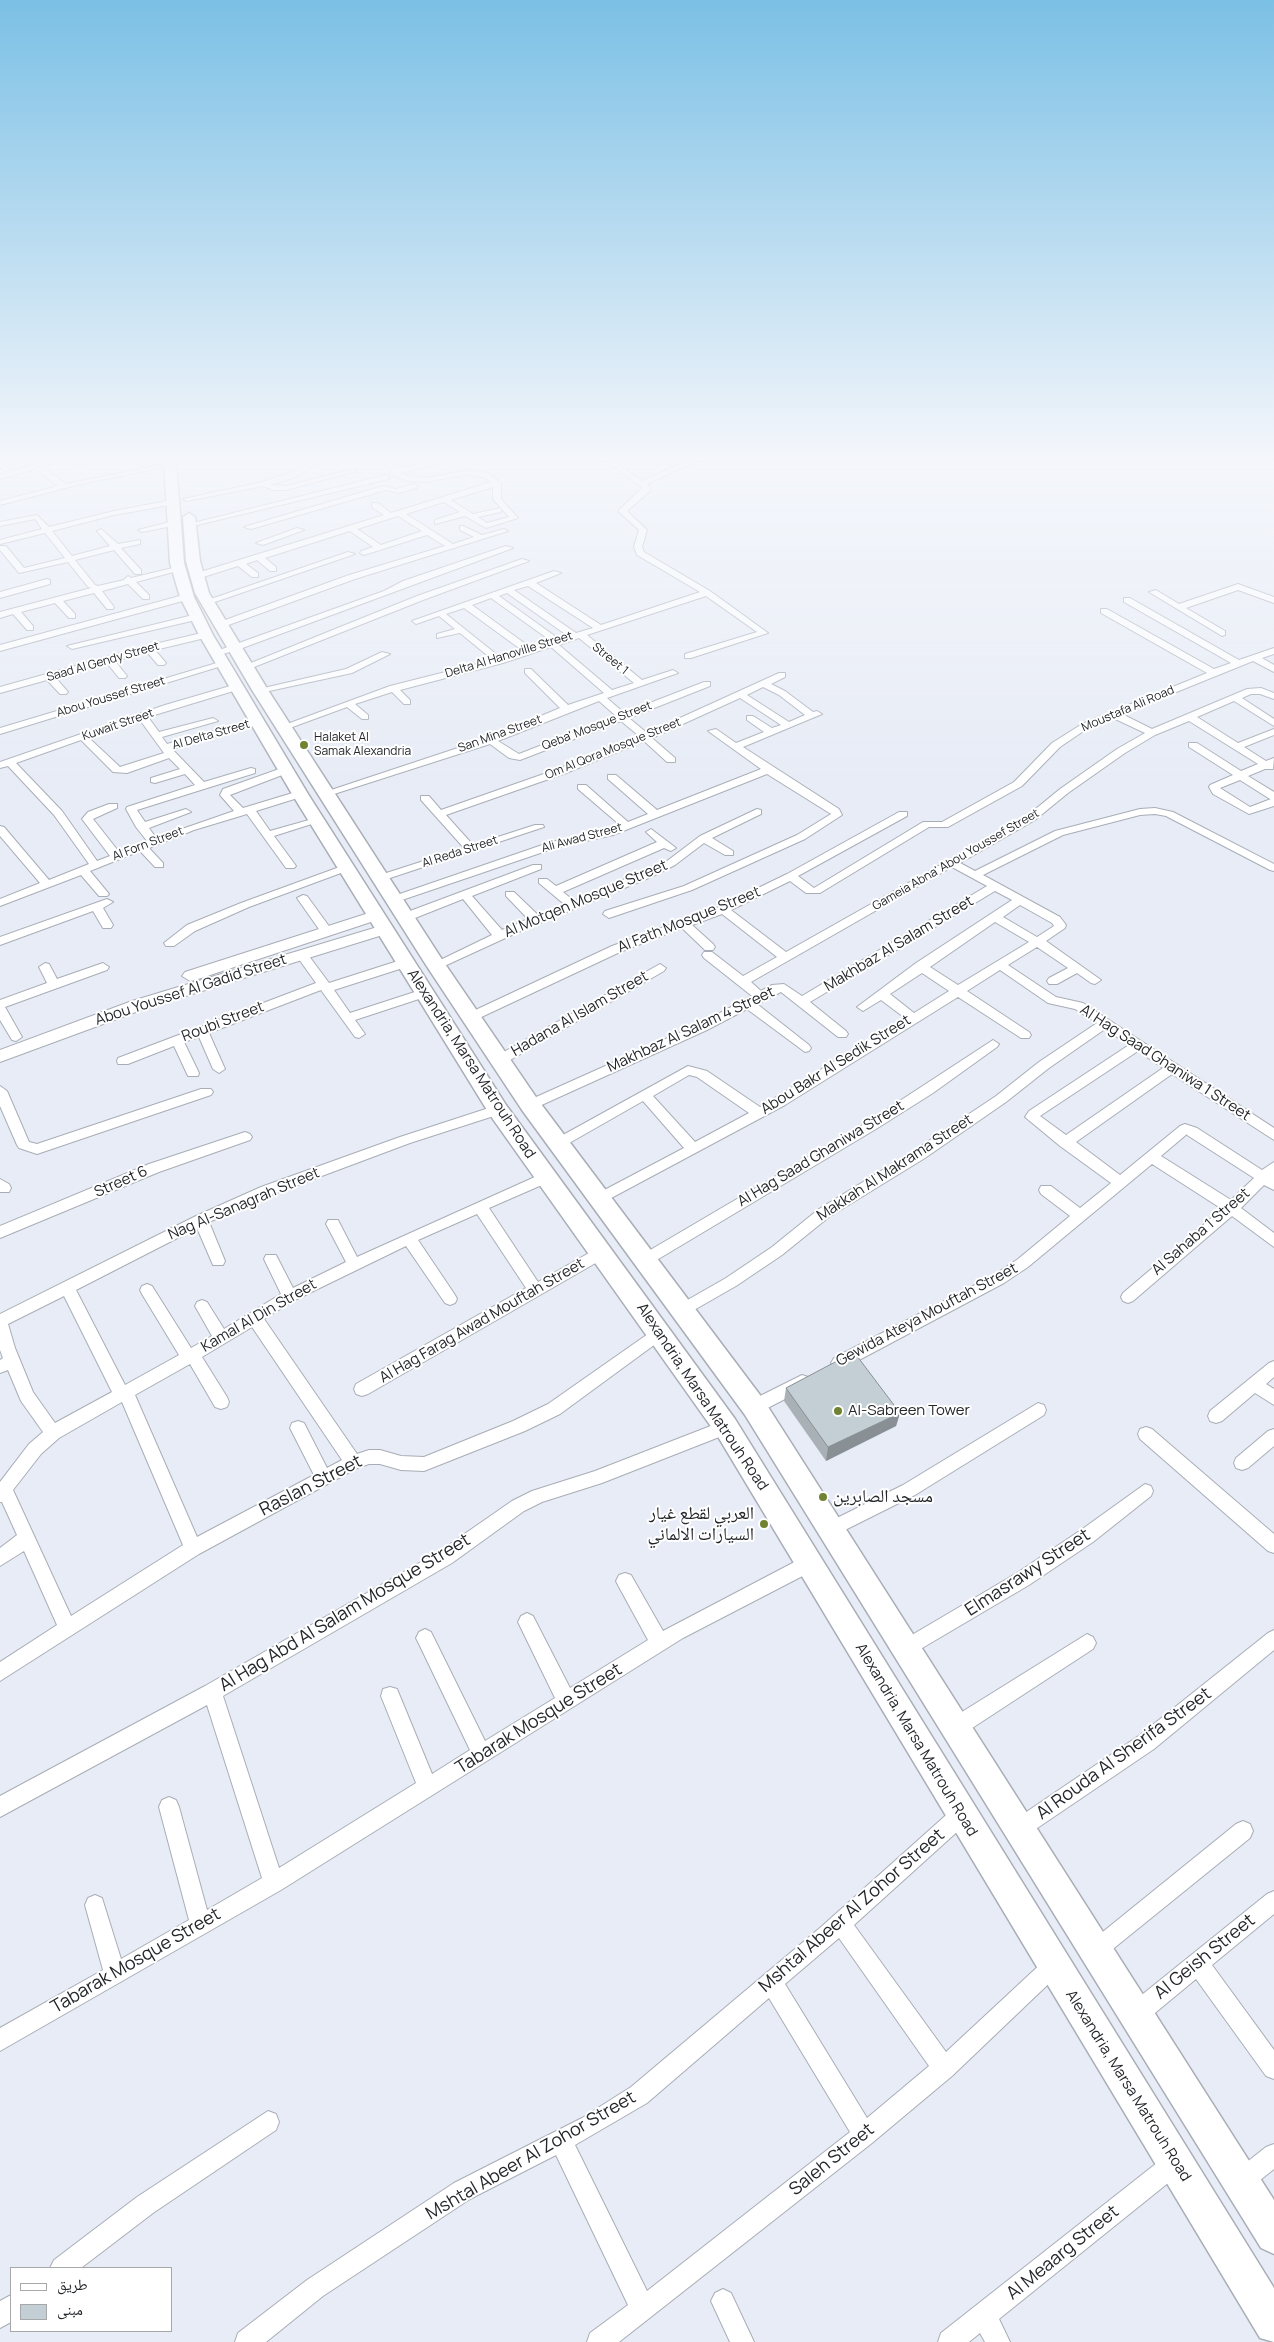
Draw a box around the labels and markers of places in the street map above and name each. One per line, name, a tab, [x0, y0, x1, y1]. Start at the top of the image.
place label: Halaket Al Samak Alexandria	[314, 731, 411, 759]
marker: Halaket Al Samak Alexandria	[298, 739, 310, 751]
place label: Al-Sabreen Tower	[848, 1402, 970, 1420]
marker: Al-Sabreen Tower	[832, 1405, 844, 1417]
place label: مسجد الصابرين	[833, 1486, 933, 1508]
marker: مسجد الصابرين	[817, 1491, 829, 1503]
place label: العربي لقطع غيار السيارات الالماني	[647, 1503, 754, 1546]
marker: العربي لقطع غيار السيارات الالماني	[758, 1518, 770, 1530]

